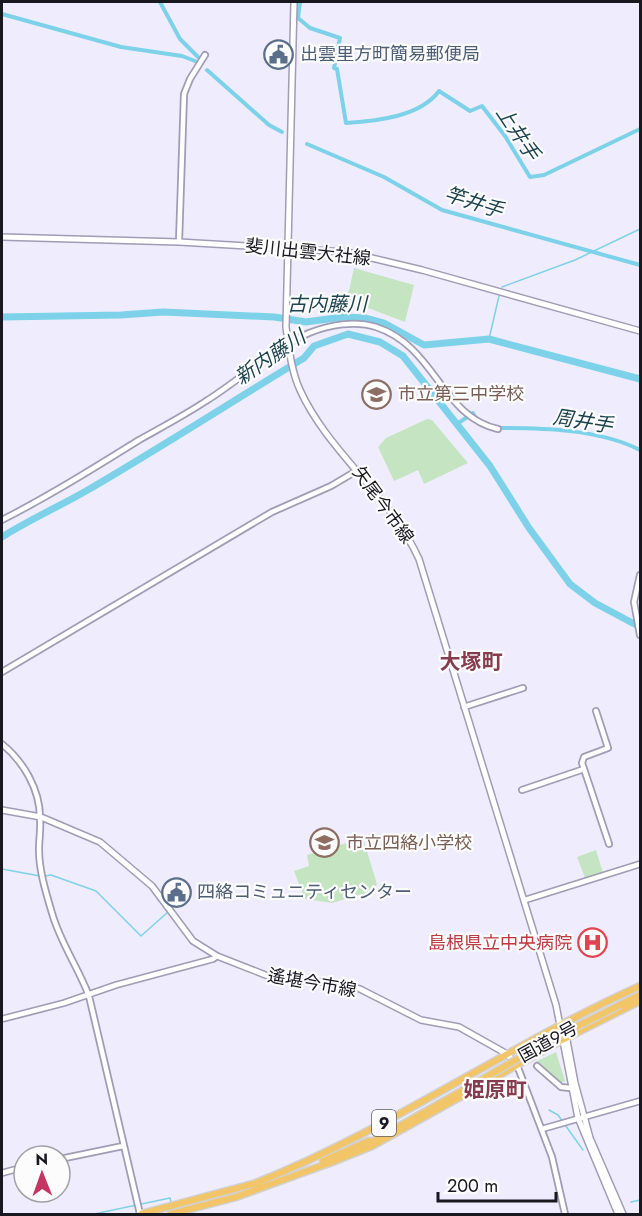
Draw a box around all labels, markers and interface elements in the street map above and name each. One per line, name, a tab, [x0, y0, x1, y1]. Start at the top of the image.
public building icon: 出雲里方町簡易郵便局	[263, 38, 295, 70]
place label: 出雲里方町簡易郵便局	[300, 41, 480, 67]
water label: 上井手	[489, 100, 547, 167]
water label: 竿井手	[441, 179, 508, 226]
street label: 斐川出雲大社線	[244, 232, 372, 272]
water label: 古内藤川	[287, 290, 369, 319]
water label: 新内藤川	[229, 322, 313, 392]
school or university icon: 市立第三中学校	[361, 378, 393, 410]
place label: 市立第三中学校	[398, 381, 524, 407]
water label: 周井手	[551, 402, 616, 441]
street label: 矢尾今市線	[346, 461, 420, 549]
district label: 大塚町	[440, 647, 503, 677]
school or university icon: 市立四絡小学校	[309, 827, 341, 859]
place label: 市立四絡小学校	[346, 830, 472, 856]
public building icon: 四絡コミュニティセンター	[160, 876, 192, 908]
place label: 四絡コミュニティセンター	[197, 879, 412, 905]
hospital icon: 島根県立中央病院	[577, 927, 609, 959]
place label: 島根県立中央病院	[428, 930, 572, 956]
street label: 遙堪今市線	[265, 962, 359, 1004]
street label: 国道9号	[514, 1015, 582, 1069]
district label: 姫原町	[464, 1075, 527, 1105]
road number: 9	[372, 1110, 396, 1136]
north arrow	[12, 1144, 72, 1204]
text: N	[35, 1148, 48, 1171]
scale bar	[438, 1165, 556, 1203]
text: 200 m	[447, 1173, 498, 1199]

